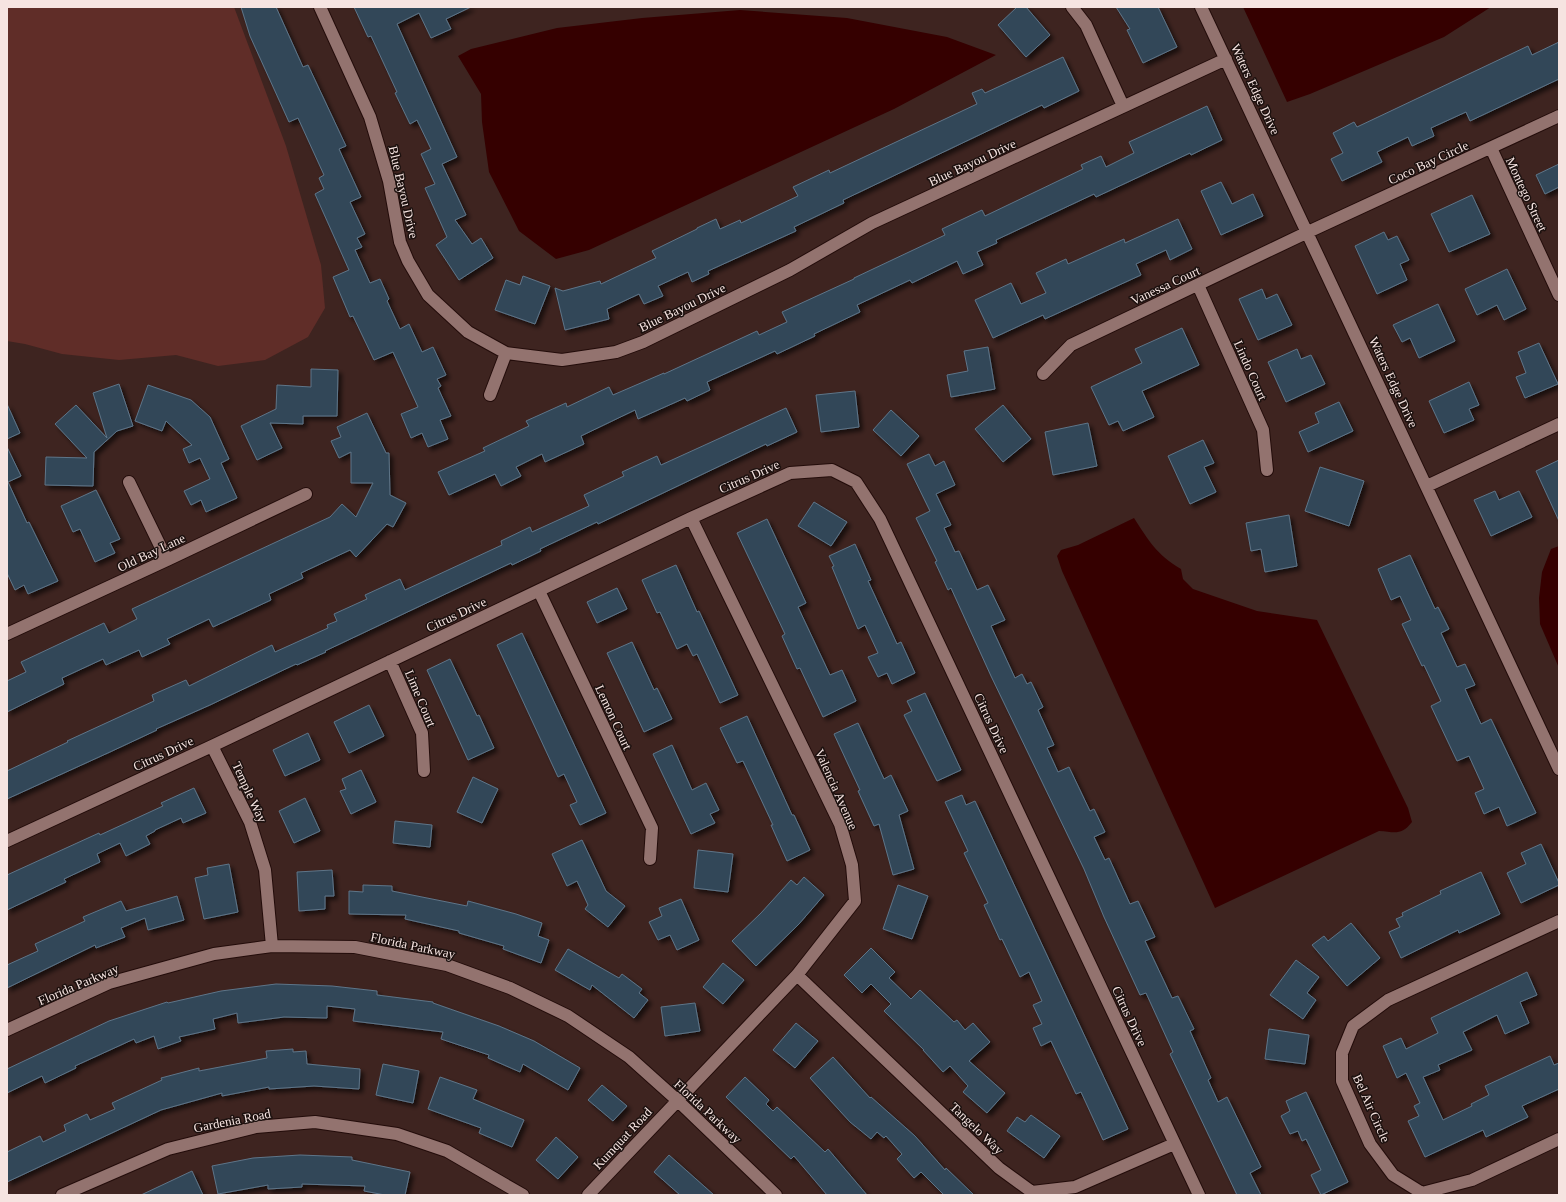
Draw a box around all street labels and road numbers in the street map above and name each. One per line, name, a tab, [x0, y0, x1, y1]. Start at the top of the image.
street label: Waters Edge Drive	[1228, 41, 1283, 137]
street label: Blue Bayou Drive	[926, 136, 1018, 189]
street label: Coco Bay Circle	[1386, 137, 1471, 188]
street label: Blue Bayou Drive	[386, 144, 422, 240]
street label: Montego Street	[1503, 155, 1551, 234]
street label: Vanessa Court	[1128, 263, 1203, 308]
street label: Blue Bayou Drive	[636, 280, 728, 335]
street label: Waters Edge Drive	[1366, 334, 1421, 430]
street label: Lindo Court	[1231, 338, 1271, 403]
street label: Citrus Drive	[717, 456, 782, 496]
street label: Old Bay Lane	[115, 530, 188, 575]
street label: Citrus Drive	[424, 594, 489, 635]
street label: Lime Court	[402, 668, 439, 729]
street label: Lemon Court	[592, 682, 635, 752]
street label: Citrus Drive	[971, 691, 1012, 756]
street label: Citrus Drive	[131, 733, 196, 774]
street label: Valencia Avenue	[812, 747, 861, 832]
street label: Temple Way	[229, 759, 270, 825]
street label: Florida Parkway	[369, 929, 457, 962]
street label: Florida Parkway	[36, 961, 121, 1008]
street label: Citrus Drive	[1109, 984, 1150, 1049]
street label: Bel Air Circle	[1350, 1072, 1393, 1145]
street label: Florida Parkway	[671, 1076, 745, 1147]
street label: Tangelo Way	[947, 1099, 1007, 1158]
street label: Kumquat Road	[590, 1104, 655, 1172]
street label: Gardenia Road	[192, 1106, 272, 1135]

